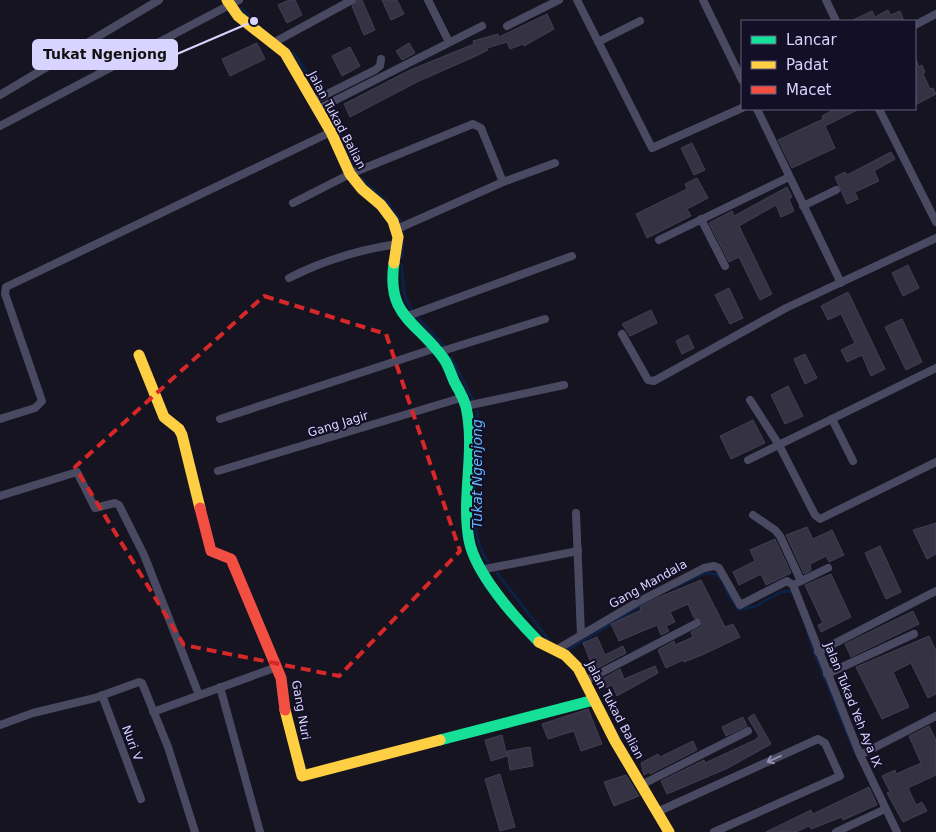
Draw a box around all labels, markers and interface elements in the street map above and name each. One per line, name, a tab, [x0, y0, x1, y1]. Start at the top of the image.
legend	[741, 20, 916, 110]
text: Lancar	[786, 31, 837, 49]
callout: Tukat Ngenjong	[33, 40, 177, 69]
text: Tukat Ngenjong	[43, 46, 167, 62]
text: Padat	[786, 56, 828, 74]
street label: Jalan Tukad Balian	[305, 68, 369, 171]
text: Macet	[786, 81, 832, 99]
street label: Gang Jagir	[306, 408, 370, 440]
water label: Tukat Ngenjong	[469, 419, 485, 529]
street label: Gang Mandala	[607, 557, 689, 611]
street label: Jalan Tukad Yeh Aya IX	[821, 640, 885, 770]
street label: Jalan Tukad Balian	[583, 658, 647, 761]
street label: Gang Nuri	[289, 679, 313, 741]
street label: Nuri V	[119, 723, 145, 763]
one-way arrow	[766, 755, 781, 765]

